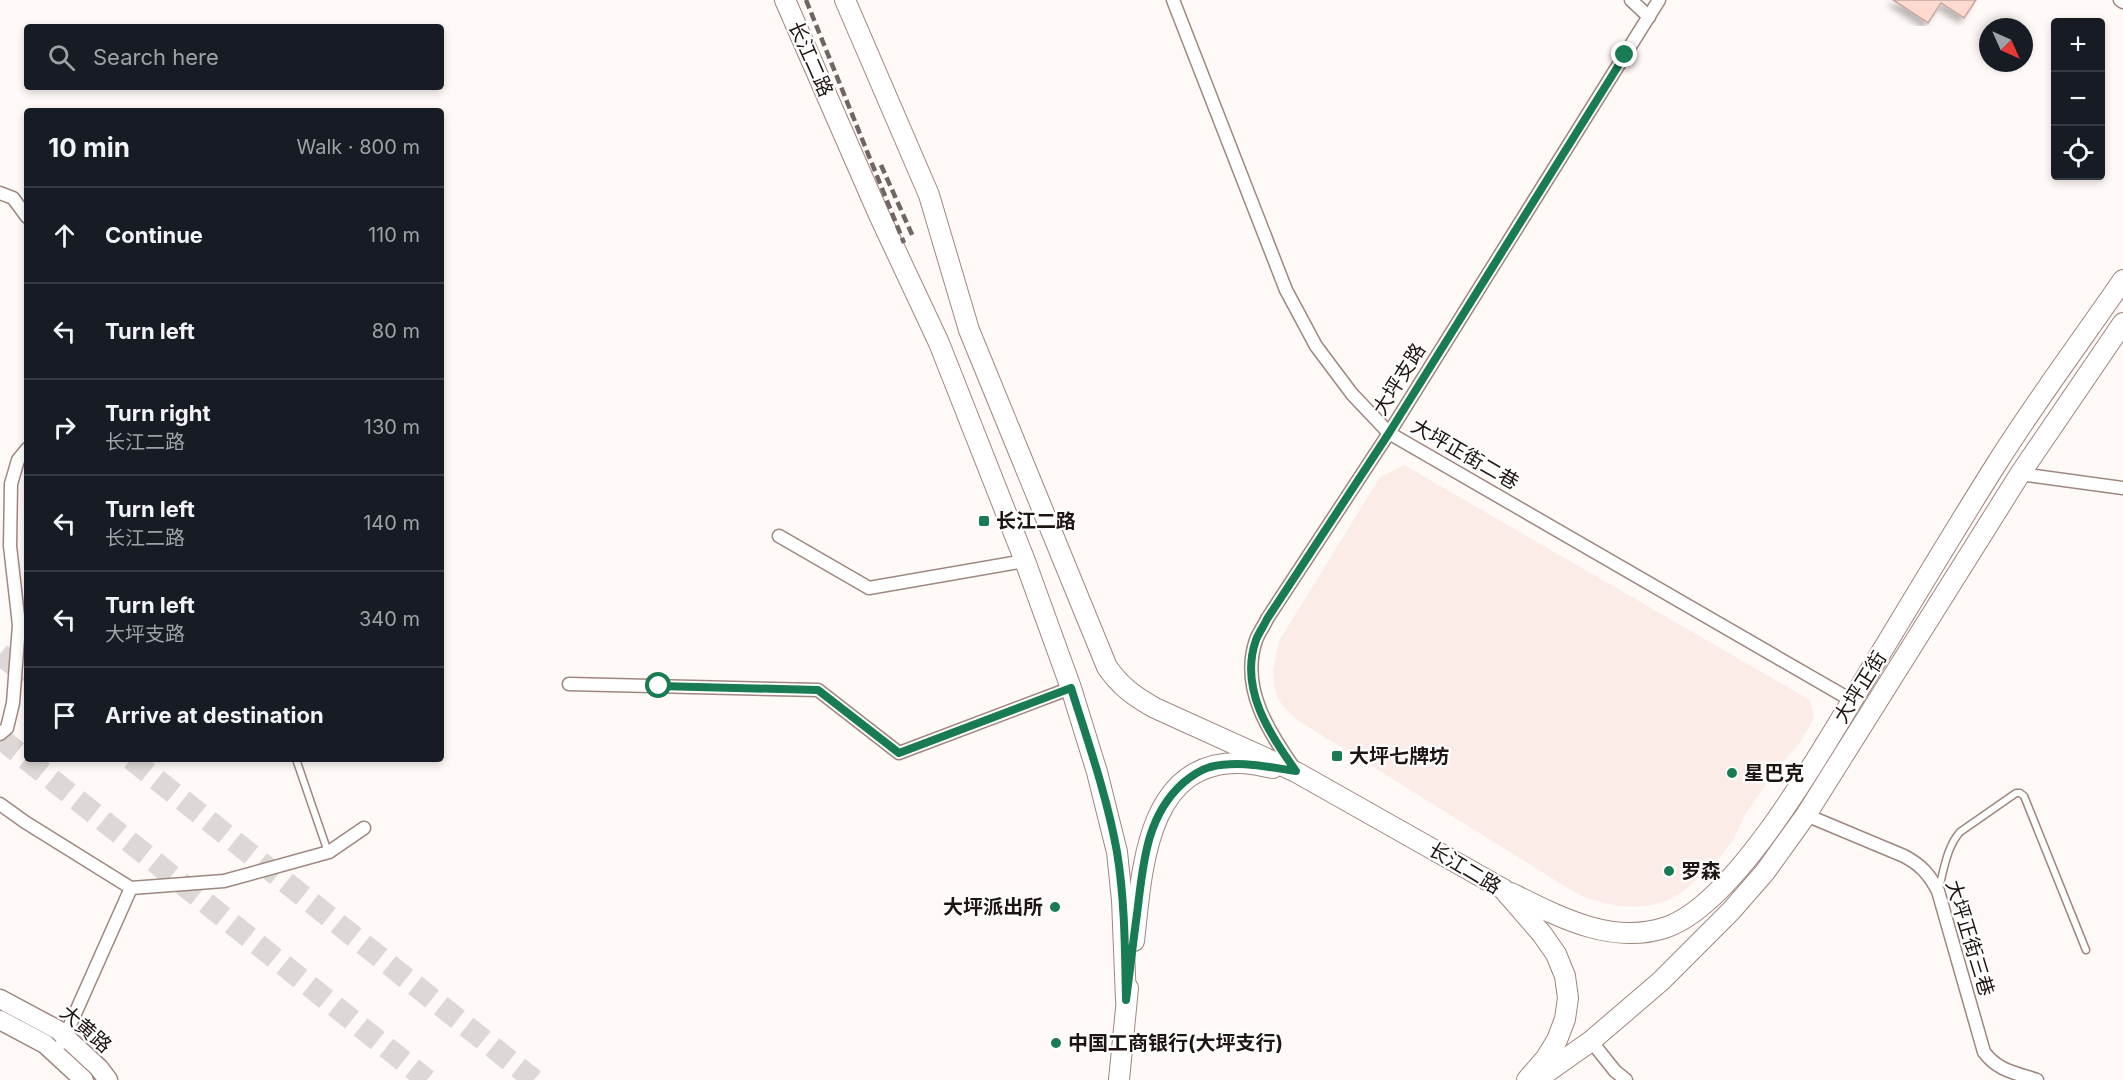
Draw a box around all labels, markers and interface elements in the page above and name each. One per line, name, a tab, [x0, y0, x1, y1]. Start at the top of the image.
street label: 长江二路	[784, 18, 838, 100]
north arrow	[1979, 18, 2033, 72]
map controls	[2051, 18, 2105, 180]
button: +	[2051, 18, 2105, 72]
search box	[24, 24, 444, 90]
icon: search	[45, 41, 78, 74]
route end	[1611, 41, 1637, 67]
text: Search here	[93, 44, 219, 70]
button: −	[2051, 72, 2105, 126]
button: locate	[2051, 126, 2105, 180]
text: 10 min	[48, 132, 130, 163]
text: Walk · 800 m	[296, 135, 420, 159]
icon: ahead	[48, 219, 81, 252]
text: Continue	[105, 222, 203, 248]
text: 110 m	[368, 223, 420, 247]
icon: left	[48, 315, 81, 348]
text: Turn left	[105, 318, 195, 344]
text: 80 m	[372, 319, 420, 343]
street label: 大坪支路	[1368, 339, 1430, 419]
text: Turn right	[105, 400, 211, 426]
icon: right	[48, 411, 81, 444]
street label: 大坪正街二巷	[1407, 414, 1523, 494]
text: 130 m	[364, 415, 420, 439]
text: 长江二路	[105, 430, 185, 454]
text: Turn left	[105, 496, 195, 522]
icon: left	[48, 507, 81, 540]
place label: 长江二路	[996, 509, 1076, 533]
text: 140 m	[363, 511, 420, 535]
marker: 长江二路	[977, 514, 991, 528]
text: 长江二路	[105, 526, 185, 550]
text: Turn left	[105, 592, 195, 618]
icon: left	[48, 603, 81, 636]
text: 340 m	[359, 607, 420, 631]
text: 大坪支路	[105, 622, 185, 646]
street label: 大坪正街	[1829, 647, 1891, 727]
route start	[645, 672, 671, 698]
icon: arrive	[48, 699, 81, 732]
text: Arrive at destination	[105, 702, 324, 728]
place label: 大坪七牌坊	[1349, 744, 1449, 768]
marker: 大坪七牌坊	[1330, 749, 1344, 763]
place label: 星巴克	[1744, 761, 1804, 785]
marker: 星巴克	[1725, 766, 1739, 780]
street label: 长江二路	[1425, 837, 1505, 899]
place label: 罗森	[1681, 859, 1721, 883]
marker: 罗森	[1662, 864, 1676, 878]
street label: 大坪正街三巷	[1941, 877, 1999, 999]
place label: 大坪派出所	[943, 895, 1043, 919]
marker: 大坪派出所	[1048, 900, 1062, 914]
street label: 大黄路	[55, 1000, 117, 1058]
place label: 中国工商银行(大坪支行)	[1068, 1031, 1283, 1055]
marker: 中国工商银行(大坪支行)	[1049, 1036, 1063, 1050]

